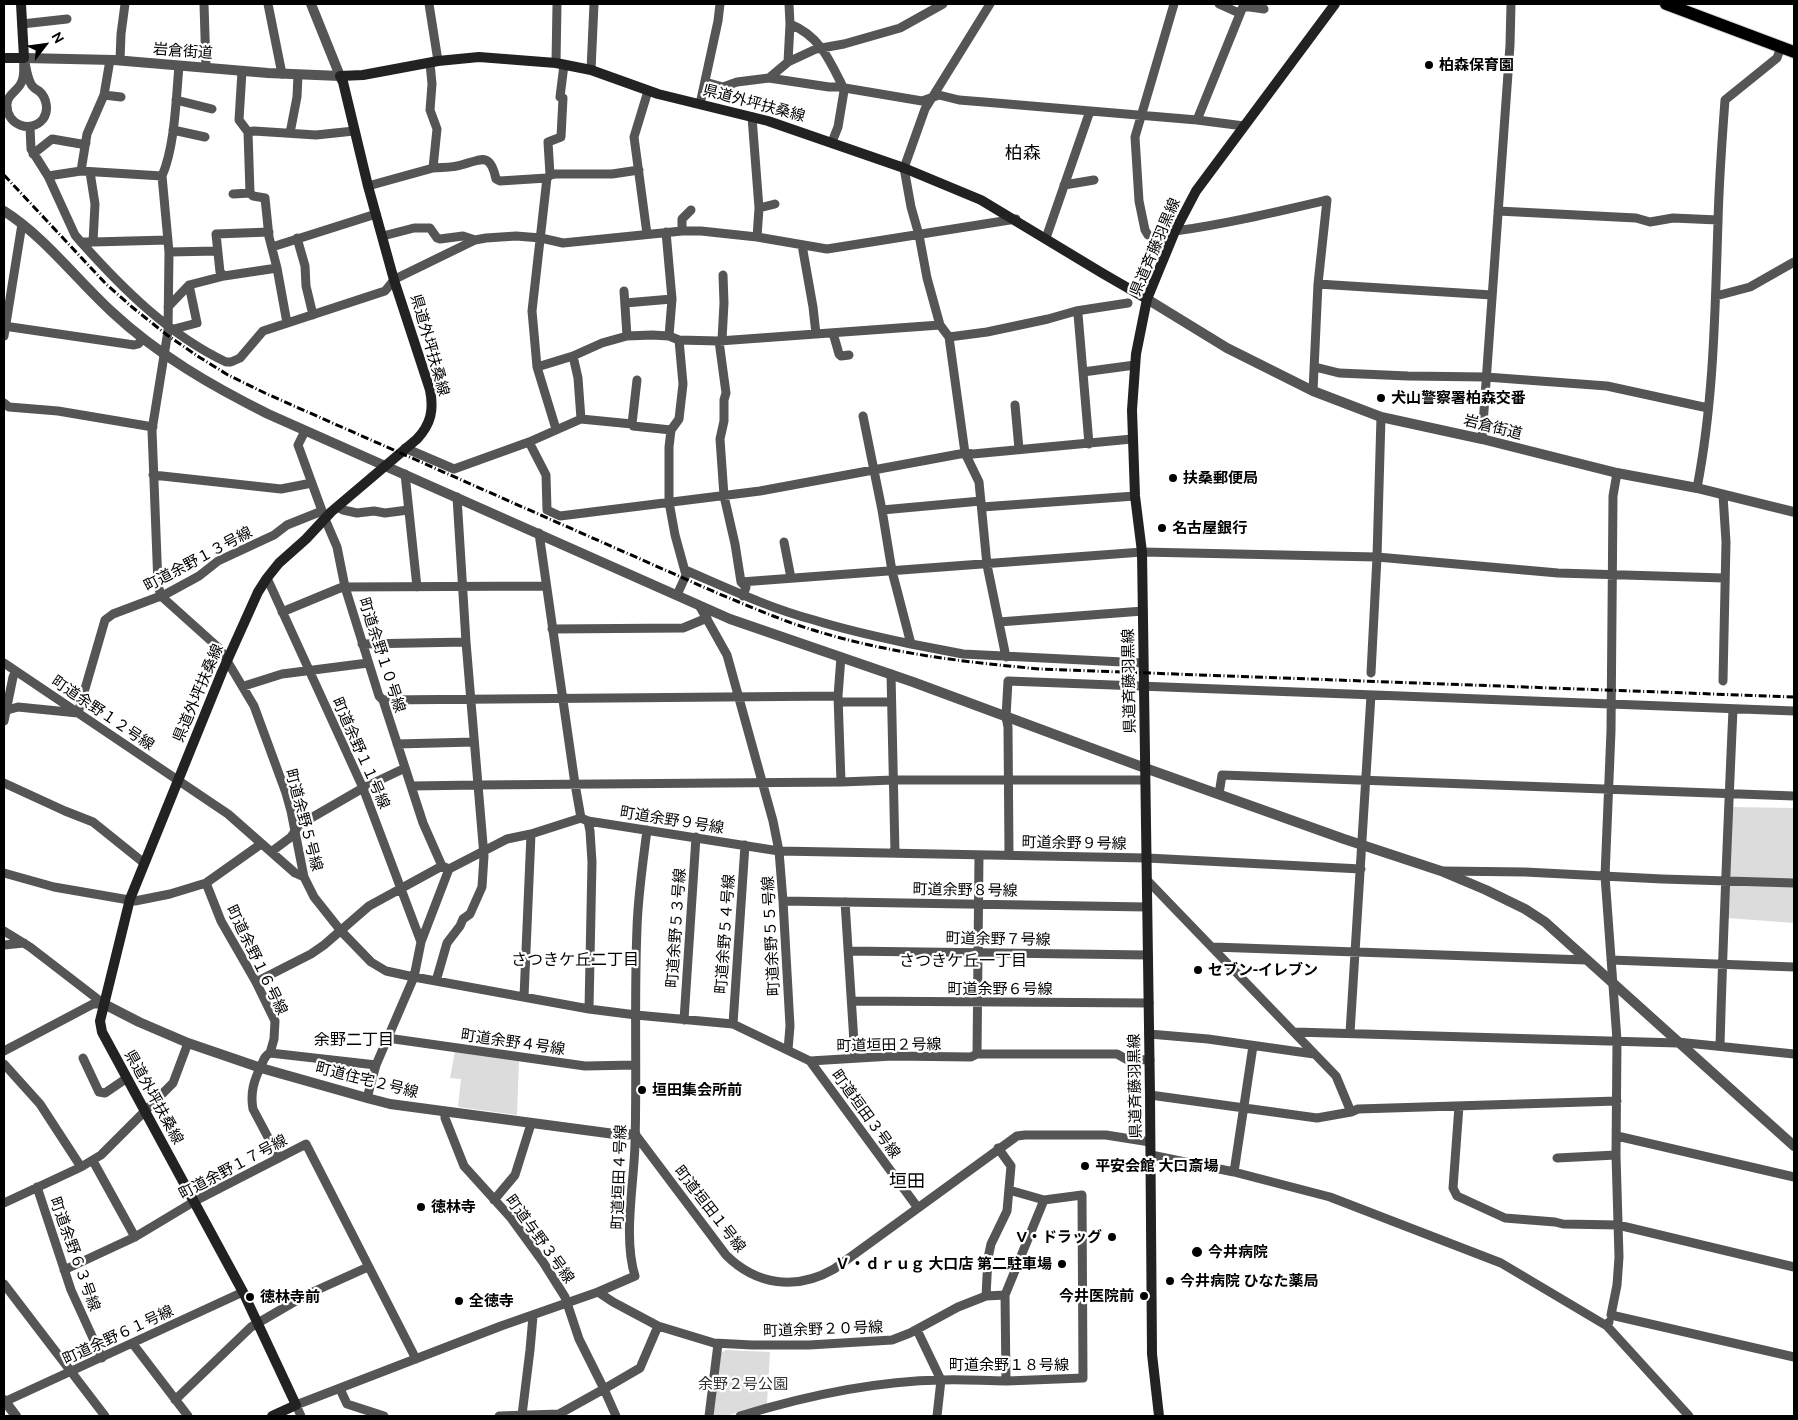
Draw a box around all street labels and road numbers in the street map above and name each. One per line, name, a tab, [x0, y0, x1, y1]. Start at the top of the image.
street label: 岩倉街道	[152, 40, 214, 62]
street label: 県道外坪扶桑線	[701, 81, 807, 125]
street label: 県道斉藤羽黒線	[1126, 195, 1184, 299]
street label: 県道外坪扶桑線	[407, 292, 453, 398]
street label: 岩倉街道	[1462, 411, 1524, 443]
street label: 町道余野１３号線	[141, 523, 255, 595]
street label: 町道余野１０号線	[355, 595, 409, 715]
street label: 県道斉藤羽黒線	[1119, 628, 1139, 734]
street label: 県道外坪扶桑線	[169, 641, 227, 745]
street label: 町道余野１２号線	[48, 672, 158, 754]
street label: 町道余野１１号線	[328, 695, 394, 811]
street label: 町道余野５号線	[282, 767, 326, 873]
street label: 町道余野９号線	[619, 803, 725, 837]
street label: 町道余野９号線	[1021, 833, 1127, 853]
street label: 町道余野５３号線	[663, 868, 689, 988]
street label: 町道余野５４号線	[712, 874, 738, 994]
street label: 町道余野５５号線	[759, 876, 783, 996]
street label: 町道余野８号線	[912, 880, 1018, 900]
street label: 町道余野１６号線	[223, 902, 291, 1018]
street label: 町道余野７号線	[945, 929, 1051, 949]
street label: 町道余野６号線	[948, 980, 1052, 998]
street label: 町道余野４号線	[460, 1026, 566, 1058]
street label: 県道斉藤羽黒線	[1125, 1033, 1145, 1139]
street label: 町道垣田２号線	[836, 1035, 942, 1055]
street label: 県道外坪扶桑線	[121, 1047, 187, 1147]
street label: 町道住宅２号線	[314, 1059, 420, 1101]
street label: 町道垣田３号線	[828, 1066, 904, 1162]
street label: 町道垣田４号線	[608, 1124, 630, 1230]
street label: 町道余野１７号線	[176, 1131, 290, 1203]
street label: 町道垣田１号線	[671, 1162, 749, 1256]
street label: 町道与野３号線	[502, 1191, 578, 1287]
street label: 町道余野６３号線	[46, 1195, 104, 1313]
street label: 町道余野６１号線	[60, 1301, 176, 1369]
street label: 町道余野２０号線	[763, 1318, 883, 1340]
street label: 町道余野１８号線	[949, 1356, 1069, 1374]

